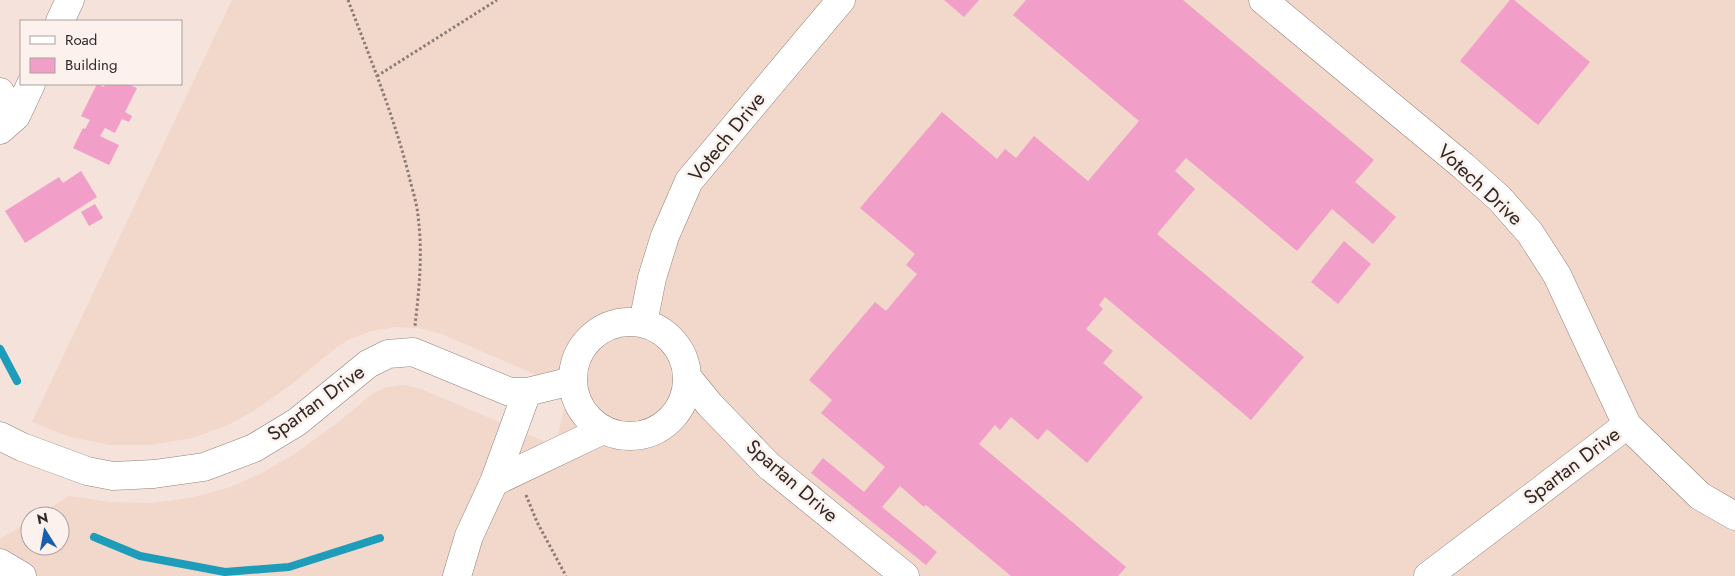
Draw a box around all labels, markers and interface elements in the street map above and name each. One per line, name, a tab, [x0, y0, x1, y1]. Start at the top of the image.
legend	[20, 20, 182, 85]
text: Road	[65, 29, 97, 51]
text: Building	[65, 54, 117, 76]
street label: Votech Drive	[682, 86, 772, 188]
street label: Votech Drive	[1431, 138, 1529, 232]
street label: Spartan Drive	[261, 358, 371, 448]
street label: Spartan Drive	[1518, 420, 1626, 512]
street label: Spartan Drive	[739, 433, 845, 529]
north arrow	[20, 506, 70, 556]
text: N	[35, 507, 50, 529]

